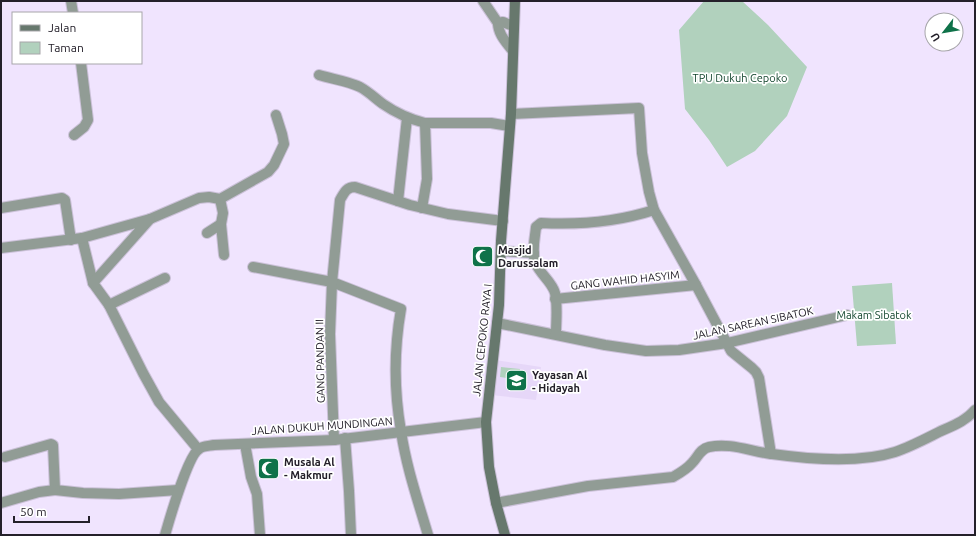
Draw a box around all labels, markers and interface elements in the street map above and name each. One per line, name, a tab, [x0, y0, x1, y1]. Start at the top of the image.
legend	[12, 12, 142, 64]
north arrow	[924, 12, 964, 52]
text: Jalan	[48, 21, 76, 34]
text: U	[928, 31, 943, 44]
text: Taman	[48, 41, 84, 54]
park label: TPU Dukuh Cepoko	[693, 72, 787, 84]
mosque icon: Masjid Darussalam	[469, 243, 495, 269]
place label: Masjid Darussalam	[498, 244, 558, 269]
street label: GANG WAHID HASYIM	[570, 268, 680, 292]
street label: JALAN CEPOKO RAYA I	[470, 283, 494, 397]
street label: JALAN SAREAN SIBATOK	[692, 304, 815, 342]
park label: Makam Sibatok	[836, 309, 912, 321]
street label: GANG PANDAN II	[313, 319, 327, 403]
school or university icon: Yayasan Al - Hidayah	[503, 368, 529, 394]
place label: Yayasan Al - Hidayah	[532, 369, 588, 394]
street label: JALAN DUKUH MUNDINGAN	[251, 415, 393, 437]
mosque icon: Musala Al - Makmur	[255, 455, 281, 481]
place label: Musala Al - Makmur	[284, 456, 335, 481]
scale bar	[14, 498, 89, 524]
text: 50 m	[20, 505, 47, 518]

